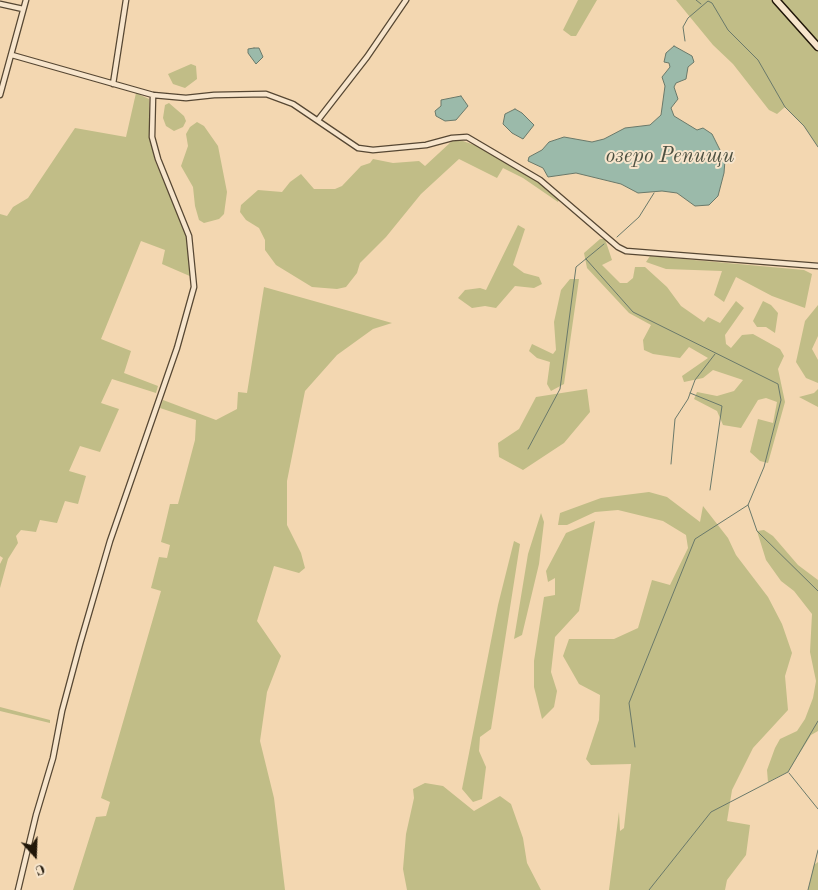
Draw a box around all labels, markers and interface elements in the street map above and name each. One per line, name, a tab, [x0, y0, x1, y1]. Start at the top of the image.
water label: озеро Репищи	[605, 143, 735, 169]
north arrow	[10, 830, 60, 880]
text: С	[33, 861, 47, 877]

